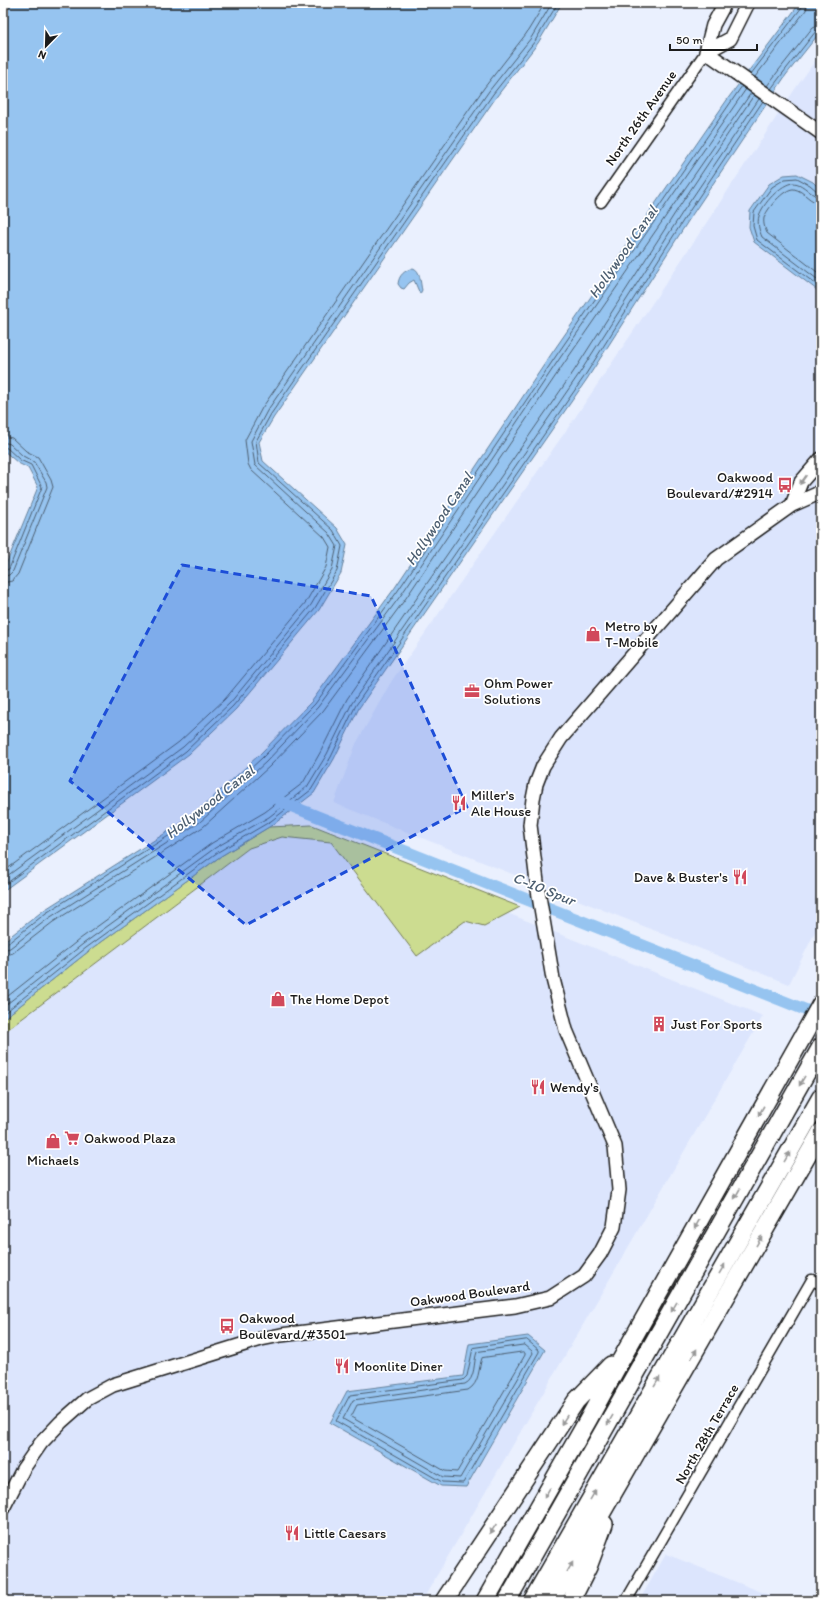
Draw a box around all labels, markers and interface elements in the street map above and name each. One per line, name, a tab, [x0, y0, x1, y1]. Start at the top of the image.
north arrow	[26, 26, 66, 66]
scale bar	[670, 26, 757, 52]
text: 50 m	[676, 33, 702, 47]
text: N	[36, 47, 48, 62]
street label: North 26th Avenue	[602, 67, 680, 169]
water label: Hollywood Canal	[585, 201, 662, 301]
water label: Hollywood Canal	[401, 468, 478, 569]
place label: Oakwood Boulevard/#2914	[667, 469, 774, 502]
one-way arrow	[799, 475, 807, 485]
bus stop icon: Oakwood Boulevard/#2914	[776, 476, 794, 494]
place label: Metro by T-Mobile	[605, 618, 659, 651]
shop icon: Metro by T-Mobile	[584, 625, 602, 643]
place label: Ohm Power Solutions	[484, 675, 553, 708]
office icon: Ohm Power Solutions	[463, 682, 481, 700]
water label: Hollywood Canal	[162, 761, 260, 842]
place label: Miller's Ale House	[471, 787, 532, 820]
restaurant icon: Miller's Ale House	[450, 794, 468, 812]
water label: C-10 Spur	[510, 868, 580, 910]
restaurant icon: Dave & Buster's	[731, 868, 749, 886]
place label: Dave & Buster's	[634, 869, 728, 886]
shop icon: The Home Depot	[269, 990, 287, 1008]
place label: The Home Depot	[290, 991, 389, 1008]
building icon: Just For Sports	[650, 1015, 668, 1033]
place label: Just For Sports	[671, 1016, 762, 1033]
one-way arrow	[798, 1075, 805, 1087]
restaurant icon: Wendy's	[529, 1078, 547, 1096]
place label: Wendy's	[550, 1079, 599, 1096]
one-way arrow	[757, 1105, 764, 1117]
supermarket icon: Oakwood Plaza	[63, 1129, 81, 1147]
place label: Oakwood Plaza	[84, 1130, 176, 1147]
shop icon: Michaels	[44, 1132, 62, 1150]
one-way arrow	[784, 1151, 790, 1163]
place label: Michaels	[27, 1152, 79, 1169]
one-way arrow	[734, 1188, 741, 1200]
one-way arrow	[694, 1218, 700, 1230]
one-way arrow	[755, 1235, 762, 1247]
one-way arrow	[719, 1264, 726, 1275]
street label: Oakwood Boulevard	[409, 1277, 531, 1311]
one-way arrow	[670, 1301, 677, 1313]
place label: Oakwood Boulevard/#3501	[239, 1310, 346, 1343]
bus stop icon: Oakwood Boulevard/#3501	[218, 1317, 236, 1335]
one-way arrow	[690, 1348, 697, 1360]
restaurant icon: Moonlite Diner	[333, 1357, 351, 1375]
place label: Moonlite Diner	[354, 1358, 443, 1375]
one-way arrow	[654, 1376, 661, 1388]
street label: North 28th Terrace	[671, 1381, 743, 1487]
one-way arrow	[606, 1414, 613, 1426]
one-way arrow	[560, 1415, 568, 1425]
one-way arrow	[543, 1487, 550, 1499]
one-way arrow	[589, 1489, 596, 1501]
restaurant icon: Little Caesars	[283, 1524, 301, 1542]
one-way arrow	[489, 1524, 497, 1534]
place label: Little Caesars	[304, 1525, 386, 1542]
one-way arrow	[566, 1561, 573, 1573]

